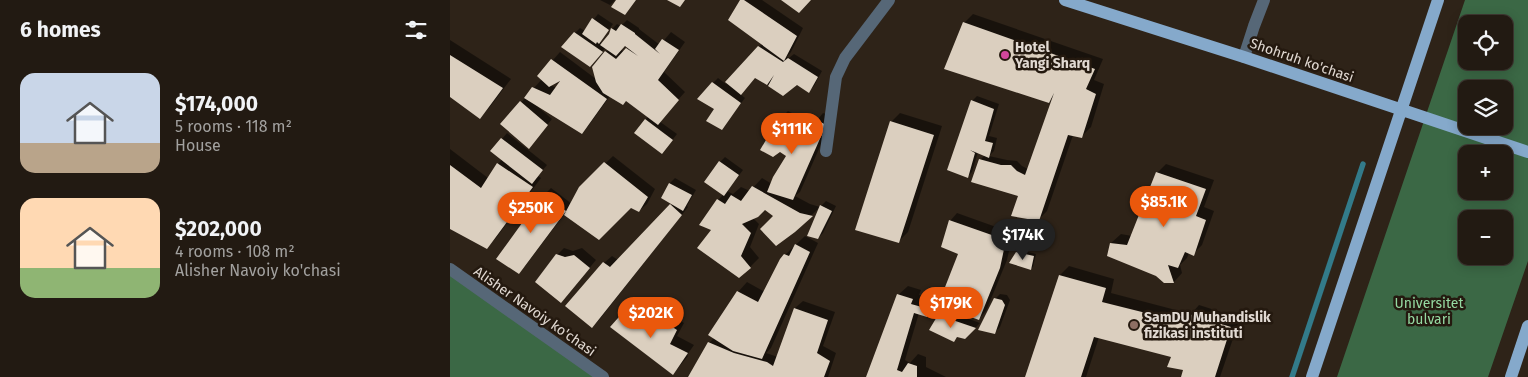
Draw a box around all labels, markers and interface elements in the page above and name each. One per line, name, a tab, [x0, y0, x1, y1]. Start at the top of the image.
map controls	[1458, 15, 1513, 265]
button: locate	[1458, 15, 1513, 70]
icon: filters	[402, 16, 430, 44]
text: 6 homes	[20, 17, 101, 43]
street label: Shohruh ko'chasi	[1248, 35, 1356, 86]
place label: Hotel Yangi Sharq	[1014, 39, 1090, 72]
marker: Hotel Yangi Sharq	[999, 49, 1011, 61]
button: layers	[1458, 80, 1513, 135]
text: $174,000	[175, 91, 258, 117]
icon: home	[60, 93, 120, 153]
pin: $111K	[757, 112, 827, 155]
text: 5 rooms · 118 m²	[175, 117, 292, 136]
text: $111K	[772, 119, 812, 138]
text: House	[175, 136, 221, 155]
button: +	[1458, 145, 1513, 200]
pin: $85.1K	[1123, 186, 1205, 228]
pin: $250K	[496, 192, 566, 234]
text: $85.1K	[1141, 192, 1187, 211]
text: $250K	[509, 198, 553, 217]
button: −	[1458, 210, 1513, 265]
text: $202,000	[175, 216, 262, 242]
icon: home	[60, 218, 120, 278]
pin: $174K	[988, 218, 1058, 261]
text: $174K	[1002, 225, 1044, 244]
text: 4 rooms · 108 m²	[175, 242, 295, 261]
text: Alisher Navoiy ko'chasi	[175, 261, 341, 280]
street label: Alisher Navoiy ko'chasi	[470, 263, 599, 360]
pin: $179K	[916, 286, 986, 329]
text: $179K	[930, 293, 972, 312]
park label: Universitet bulvari	[1394, 295, 1464, 328]
pin: $202K	[616, 296, 686, 339]
text: $202K	[629, 303, 673, 322]
place label: SamDU Muhandislik fizikasi instituti	[1144, 309, 1271, 342]
marker: SamDU Muhandislik fizikasi instituti	[1128, 319, 1140, 331]

